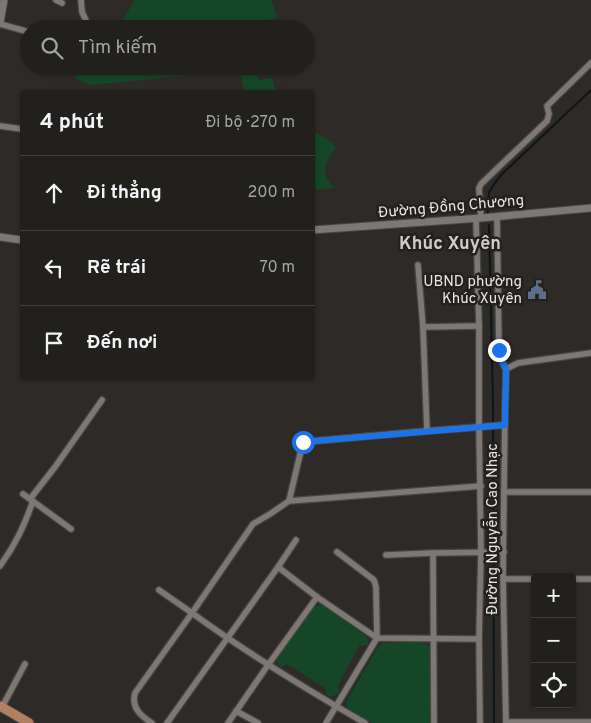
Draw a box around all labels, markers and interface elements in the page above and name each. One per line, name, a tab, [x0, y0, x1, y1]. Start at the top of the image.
search box	[20, 20, 315, 75]
icon: search	[38, 34, 66, 62]
text: Tìm kiếm	[78, 36, 157, 60]
text: 4 phút	[40, 109, 104, 136]
text: Đi bộ · 270 m	[205, 113, 295, 133]
icon: ahead	[40, 179, 68, 207]
text: Đi thẳng	[87, 181, 162, 205]
text: 200 m	[247, 183, 295, 203]
street label: Đường Đồng Chương	[377, 191, 525, 223]
district label: Khúc Xuyên	[399, 233, 501, 256]
icon: left	[40, 254, 68, 282]
text: Rẽ trái	[87, 256, 146, 280]
text: 70 m	[260, 258, 295, 278]
place label: UBND phường Khúc Xuyên	[423, 273, 522, 309]
public building icon: UBND phường Khúc Xuyên	[526, 279, 548, 301]
icon: arrive	[40, 329, 68, 357]
text: Đến nơi	[87, 331, 157, 355]
route end	[488, 339, 511, 362]
route start	[292, 431, 315, 454]
street label: Đường Nguyễn Cao Nhạc	[482, 443, 503, 615]
map controls	[531, 573, 576, 708]
button: +	[531, 573, 576, 618]
button: −	[531, 618, 576, 663]
button: locate	[531, 663, 576, 708]

